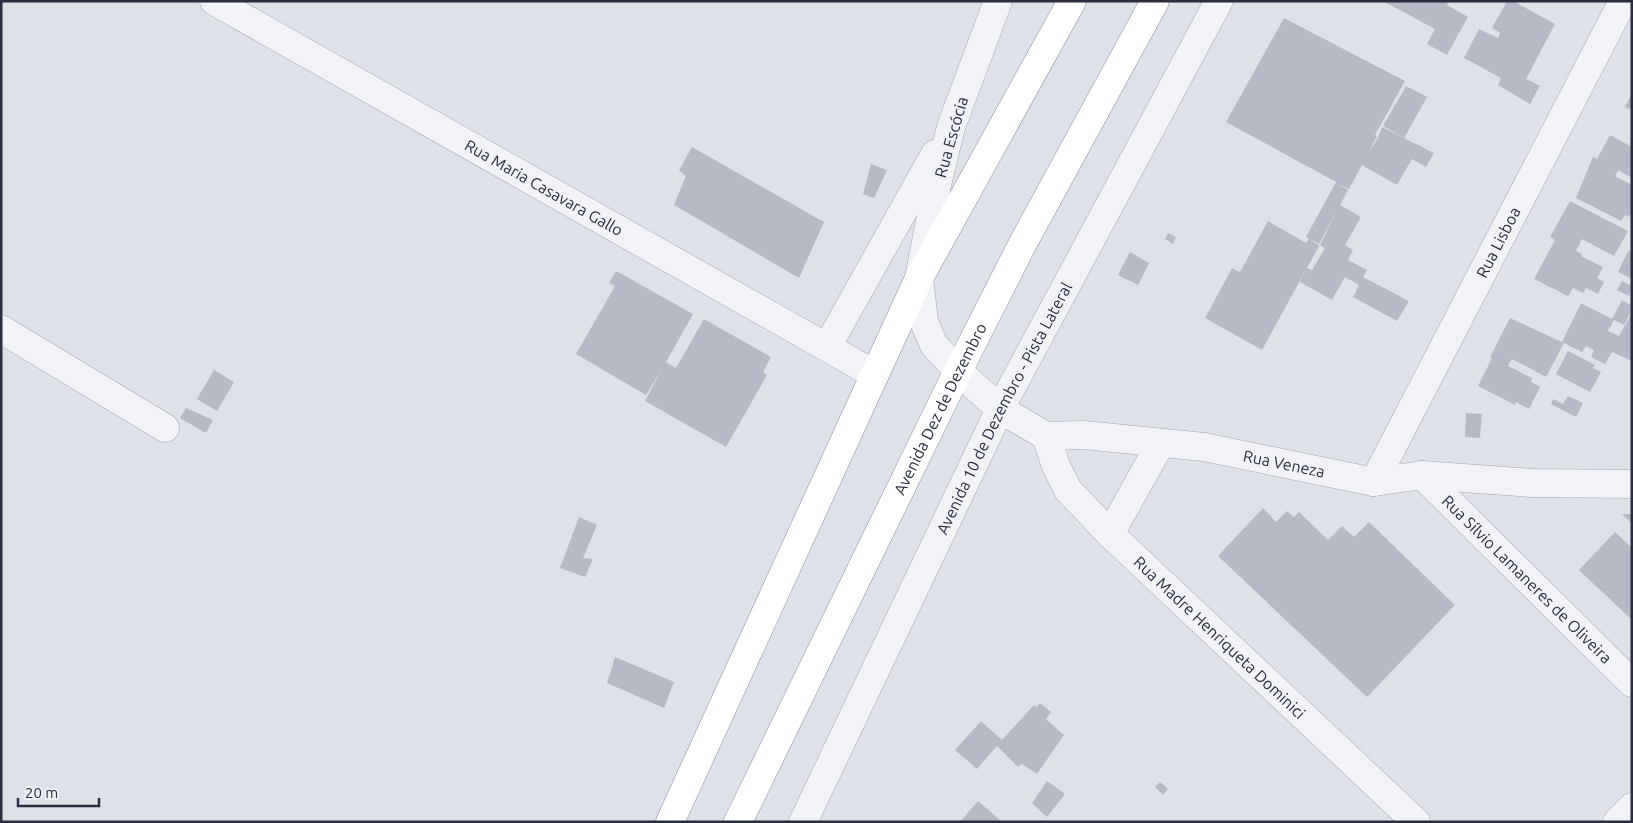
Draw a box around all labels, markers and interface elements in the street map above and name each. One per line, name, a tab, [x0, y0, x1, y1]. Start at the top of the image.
street label: Rua Escócia	[931, 95, 971, 179]
street label: Rua Maria Casavara Gallo	[462, 136, 626, 239]
street label: Rua Lisboa	[1472, 204, 1524, 281]
street label: Avenida 10 de Dezembro - Pista Lateral	[933, 279, 1075, 537]
street label: Avenida Dez de Dezembro	[890, 320, 990, 497]
street label: Rua Veneza	[1242, 446, 1327, 481]
street label: Rua Sílvio Lamaneres de Oliveira	[1439, 491, 1616, 667]
street label: Rua Madre Henriqueta Dominici	[1130, 552, 1309, 722]
scale bar	[18, 776, 99, 808]
text: 20 m	[25, 784, 58, 801]

